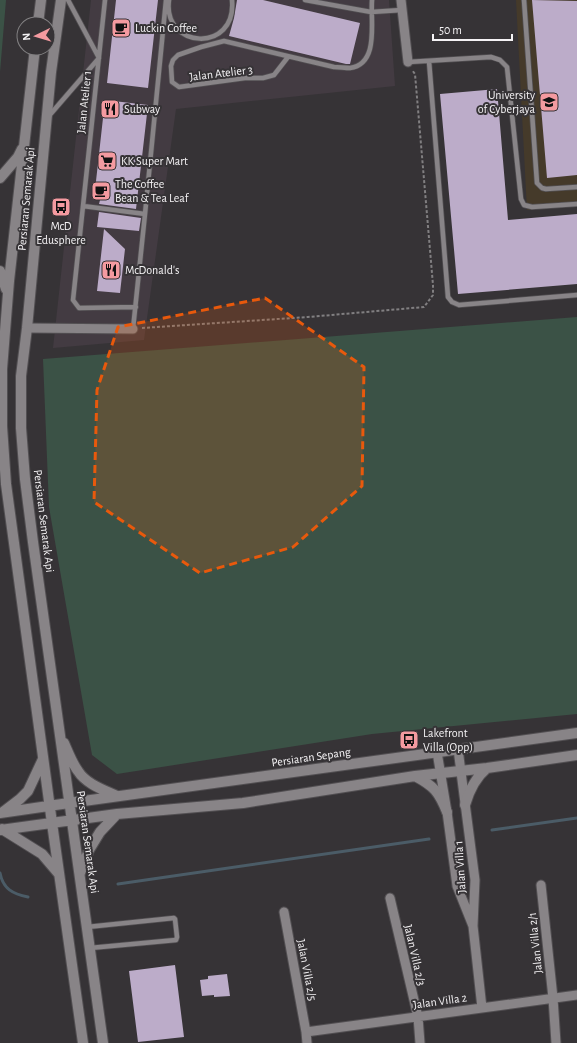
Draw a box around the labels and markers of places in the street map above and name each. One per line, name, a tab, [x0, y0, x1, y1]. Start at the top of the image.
cafe icon: Luckin Coffee	[110, 17, 132, 39]
place label: Luckin Coffee	[135, 22, 197, 34]
place label: University of Cyberjaya	[478, 89, 535, 116]
school or university icon: University of Cyberjaya	[538, 91, 560, 113]
restaurant icon: Subway	[99, 98, 121, 120]
place label: Subway	[124, 103, 160, 116]
supermarket icon: KK Super Mart	[96, 150, 118, 172]
place label: KK Super Mart	[121, 155, 188, 167]
place label: The Coffee Bean & Tea Leaf	[115, 178, 190, 204]
cafe icon: The Coffee Bean & Tea Leaf	[90, 180, 112, 202]
bus stop icon: McD Edusphere	[50, 196, 72, 218]
place label: McD Edusphere	[36, 220, 86, 246]
restaurant icon: McDonald's	[100, 259, 122, 281]
place label: McDonald's	[125, 264, 179, 276]
place label: Lakefront Villa (Opp)	[423, 727, 473, 753]
bus stop icon: Lakefront Villa (Opp)	[398, 729, 420, 751]

